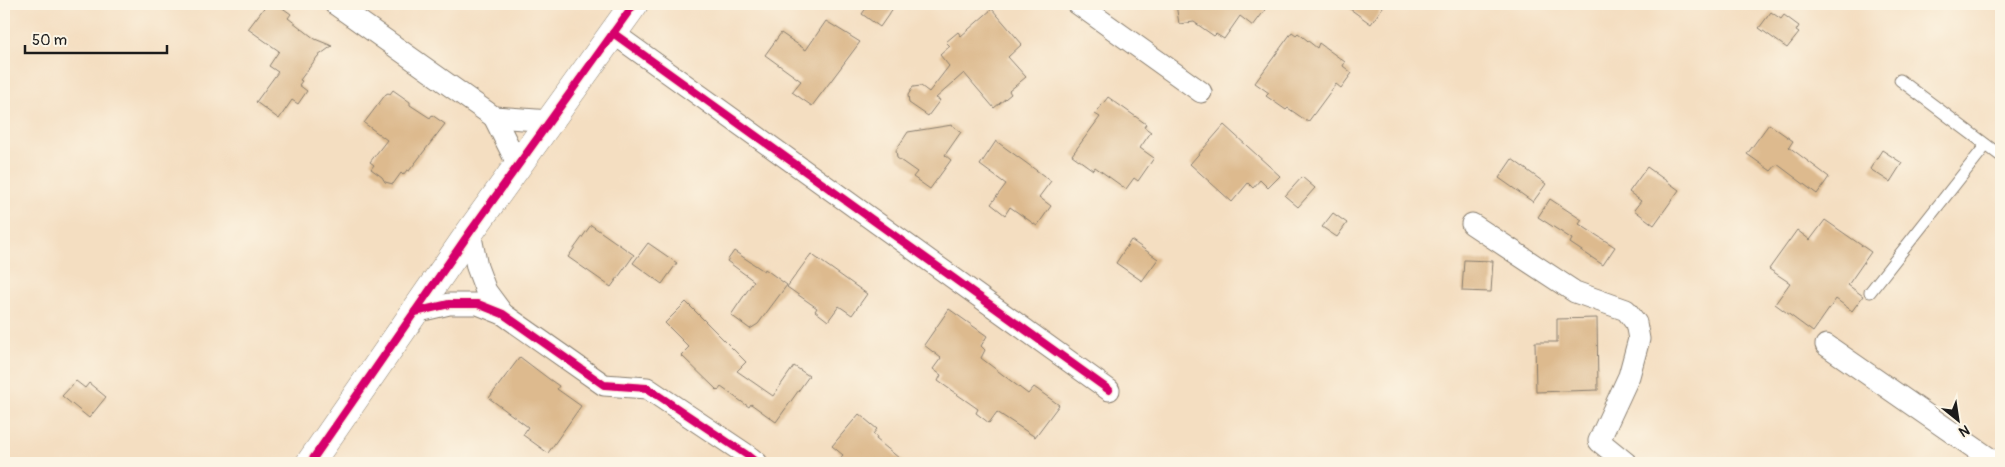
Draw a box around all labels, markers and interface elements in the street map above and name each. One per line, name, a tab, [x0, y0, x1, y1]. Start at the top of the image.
scale bar	[25, 22, 168, 54]
text: 50 m	[32, 31, 67, 50]
north arrow	[1932, 394, 1982, 444]
text: N	[1956, 421, 1973, 441]

